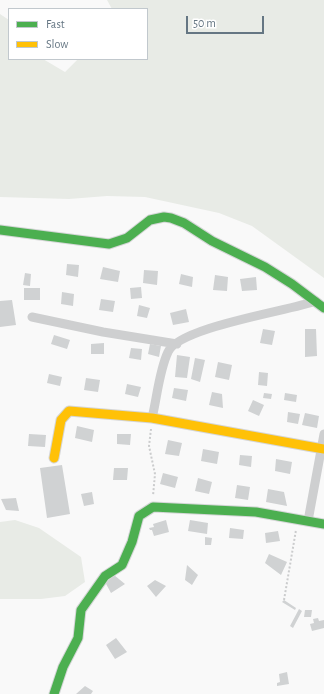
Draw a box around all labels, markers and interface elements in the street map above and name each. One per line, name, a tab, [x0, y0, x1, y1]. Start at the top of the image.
legend	[8, 8, 148, 60]
scale bar	[188, 8, 266, 34]
text: 50 m	[193, 17, 216, 29]
text: Fast	[46, 18, 65, 30]
text: Slow	[46, 38, 68, 50]

